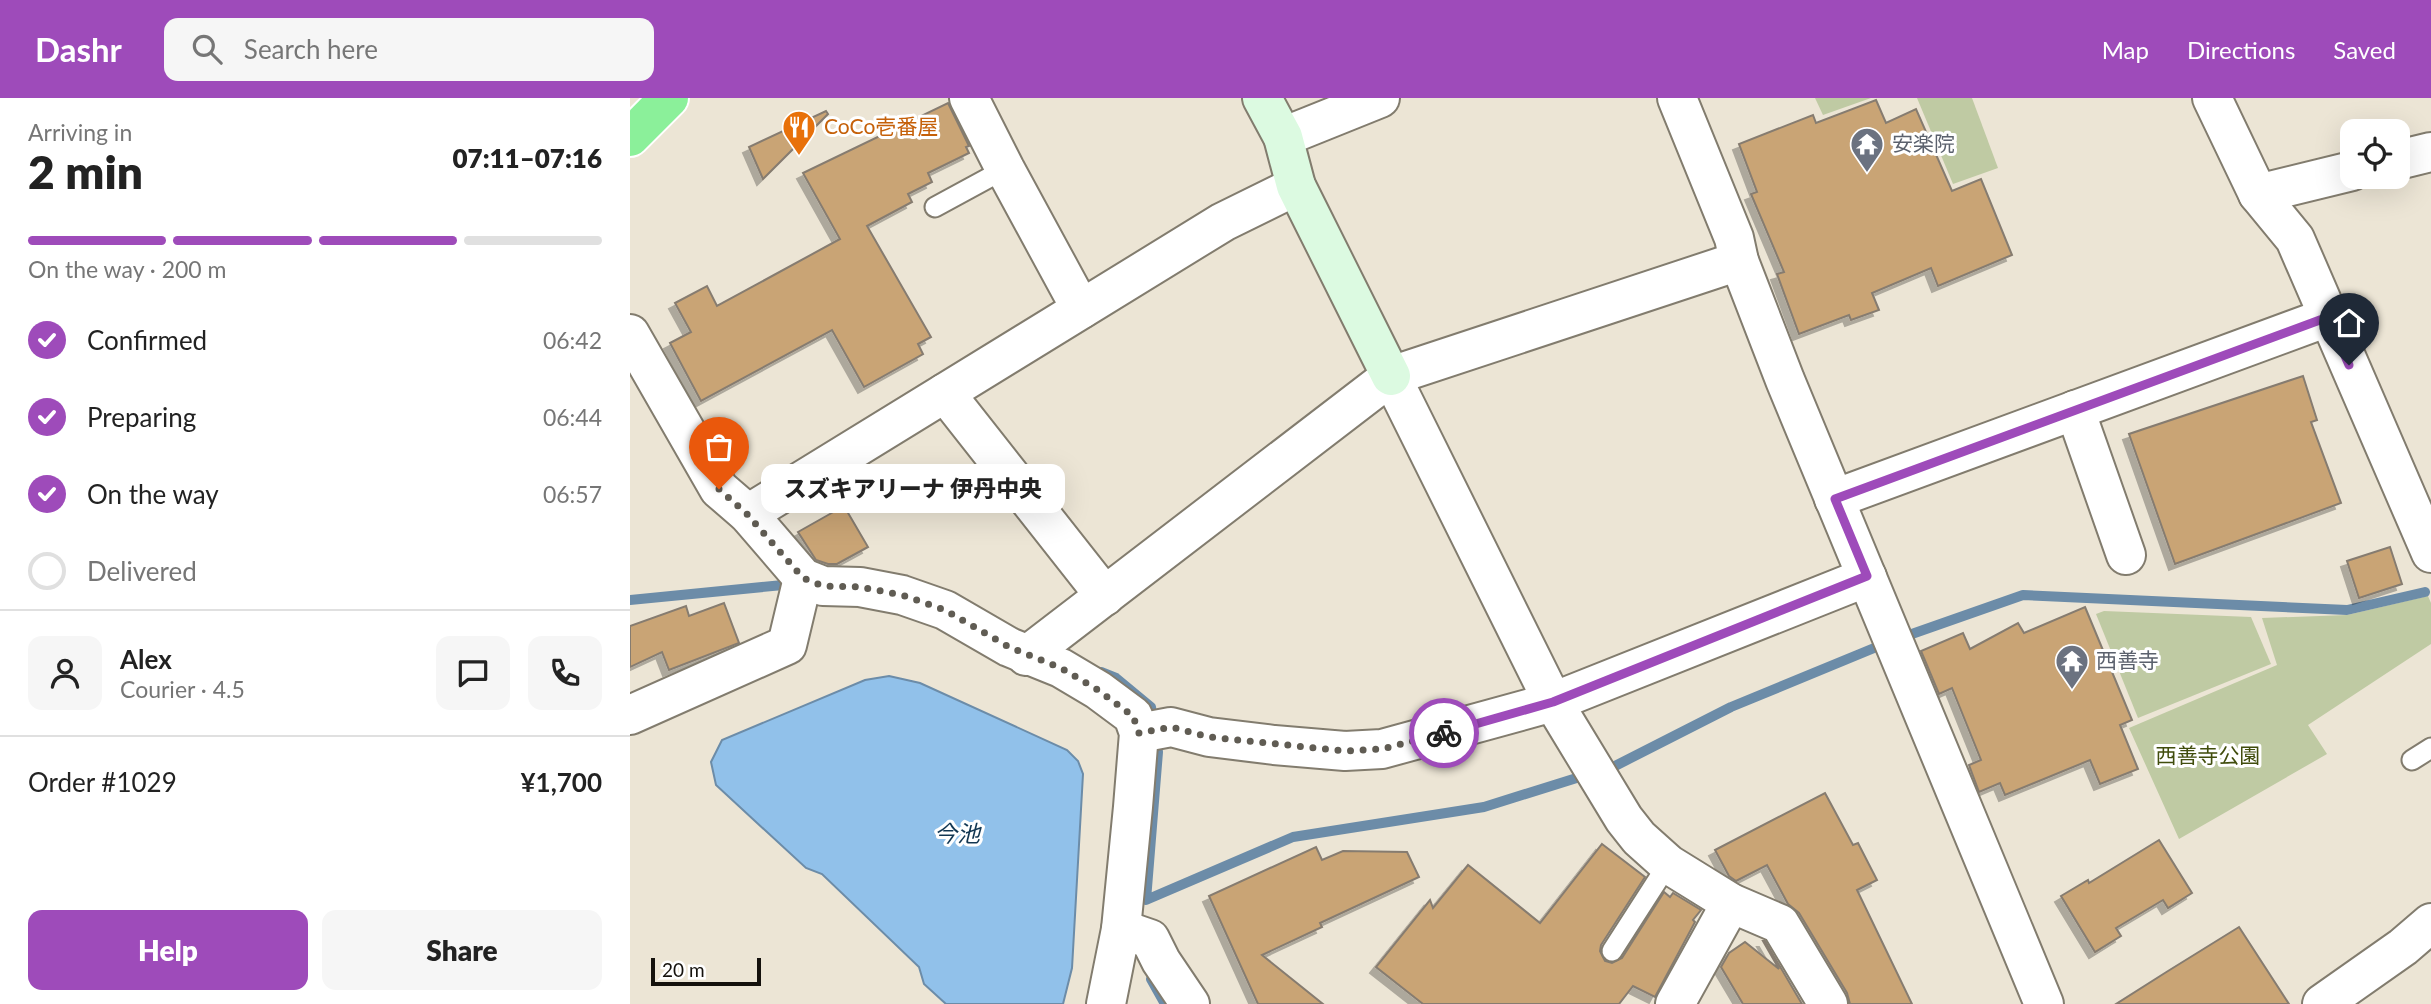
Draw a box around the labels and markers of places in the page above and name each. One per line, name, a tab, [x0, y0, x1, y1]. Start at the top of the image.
restaurant icon: CoCo壱番屋	[780, 108, 818, 157]
place label: CoCo壱番屋	[824, 113, 938, 138]
temple icon: 安楽院	[1848, 125, 1886, 174]
place label: 安楽院	[1892, 130, 1955, 155]
pin	[2319, 293, 2379, 365]
pin	[689, 417, 749, 489]
callout: スズキアリーナ 伊丹中央	[761, 464, 1066, 514]
temple icon: 西善寺	[2053, 642, 2091, 691]
place label: 西善寺	[2096, 647, 2159, 672]

